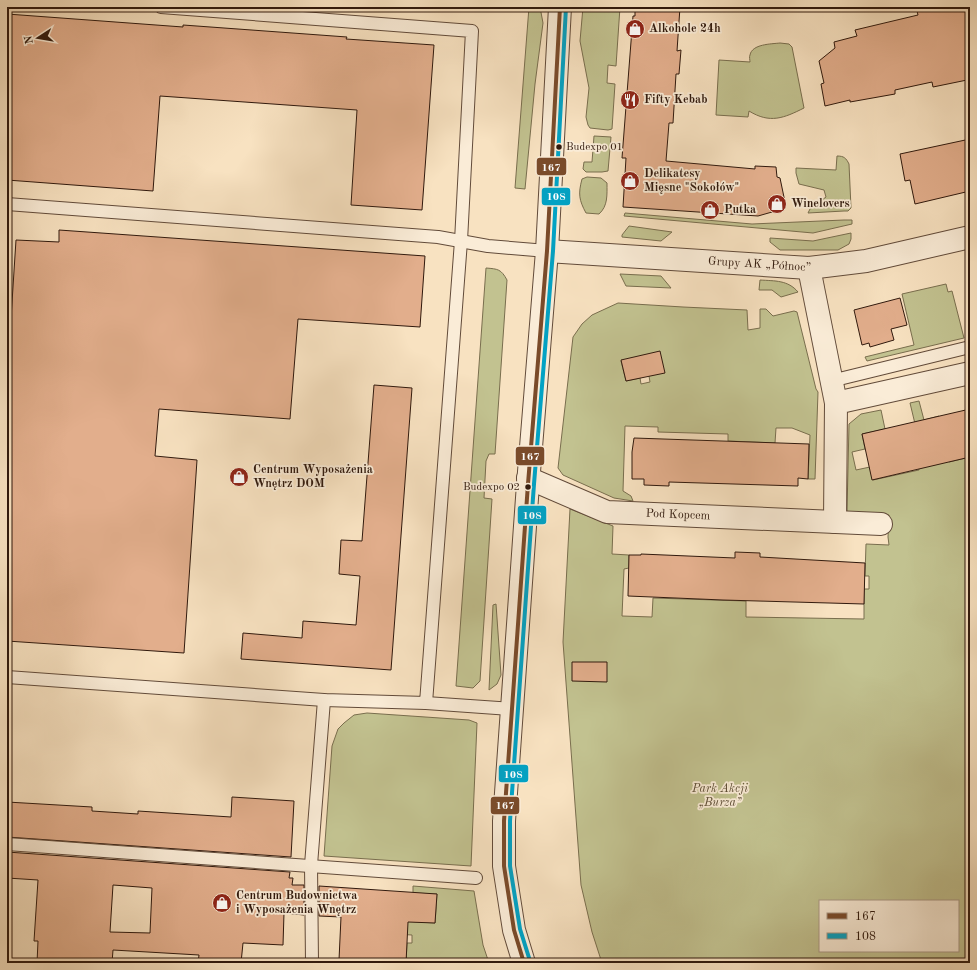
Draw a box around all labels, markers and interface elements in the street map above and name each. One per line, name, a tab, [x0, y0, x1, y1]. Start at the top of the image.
north arrow	[18, 18, 58, 58]
shop icon: Alkohole 24h	[624, 18, 646, 40]
place label: Alkohole 24h	[649, 23, 721, 35]
text: N	[23, 34, 36, 45]
restaurant icon: Fifty Kebab	[619, 89, 641, 111]
place label: Fifty Kebab	[644, 94, 707, 106]
marker: Budexpo 01	[554, 142, 564, 152]
place label: Budexpo 01	[566, 142, 623, 153]
line badge: 167	[536, 157, 567, 176]
text: 167	[541, 163, 561, 174]
place label: Delikatesy Mięsne "Sokołów"	[644, 168, 739, 194]
shop icon: Delikatesy Mięsne "Sokołów"	[619, 170, 641, 192]
line badge: 108	[541, 187, 571, 206]
text: 108	[546, 192, 566, 203]
shop icon: Winelovers	[766, 193, 788, 215]
place label: Winelovers	[791, 198, 850, 210]
shop icon: Putka	[699, 199, 721, 221]
place label: Putka	[724, 204, 756, 216]
street label: Grupy AK „Północ”	[708, 255, 811, 274]
line badge: 167	[515, 446, 545, 466]
text: 167	[520, 452, 540, 463]
place label: Centrum Wyposażenia Wnętrz DOM	[253, 464, 373, 490]
shop icon: Centrum Wyposażenia Wnętrz DOM	[228, 466, 250, 488]
place label: Budexpo 02	[463, 482, 520, 493]
marker: Budexpo 02	[523, 482, 533, 492]
line badge: 108	[517, 505, 547, 525]
street label: Pod Kopcem	[645, 508, 711, 523]
text: 108	[522, 511, 542, 522]
line badge: 108	[498, 764, 529, 783]
text: 108	[503, 770, 523, 781]
park label: Park Akcji „Burza”	[691, 783, 748, 809]
line badge: 167	[490, 796, 520, 815]
text: 167	[495, 801, 515, 812]
place label: Centrum Budownictwa i Wyposażenia Wnętrz	[236, 890, 357, 916]
shop icon: Centrum Budownictwa i Wyposażenia Wnętrz	[211, 892, 233, 914]
legend	[819, 900, 959, 952]
text: 167	[855, 911, 876, 923]
text: 108	[855, 931, 876, 943]

